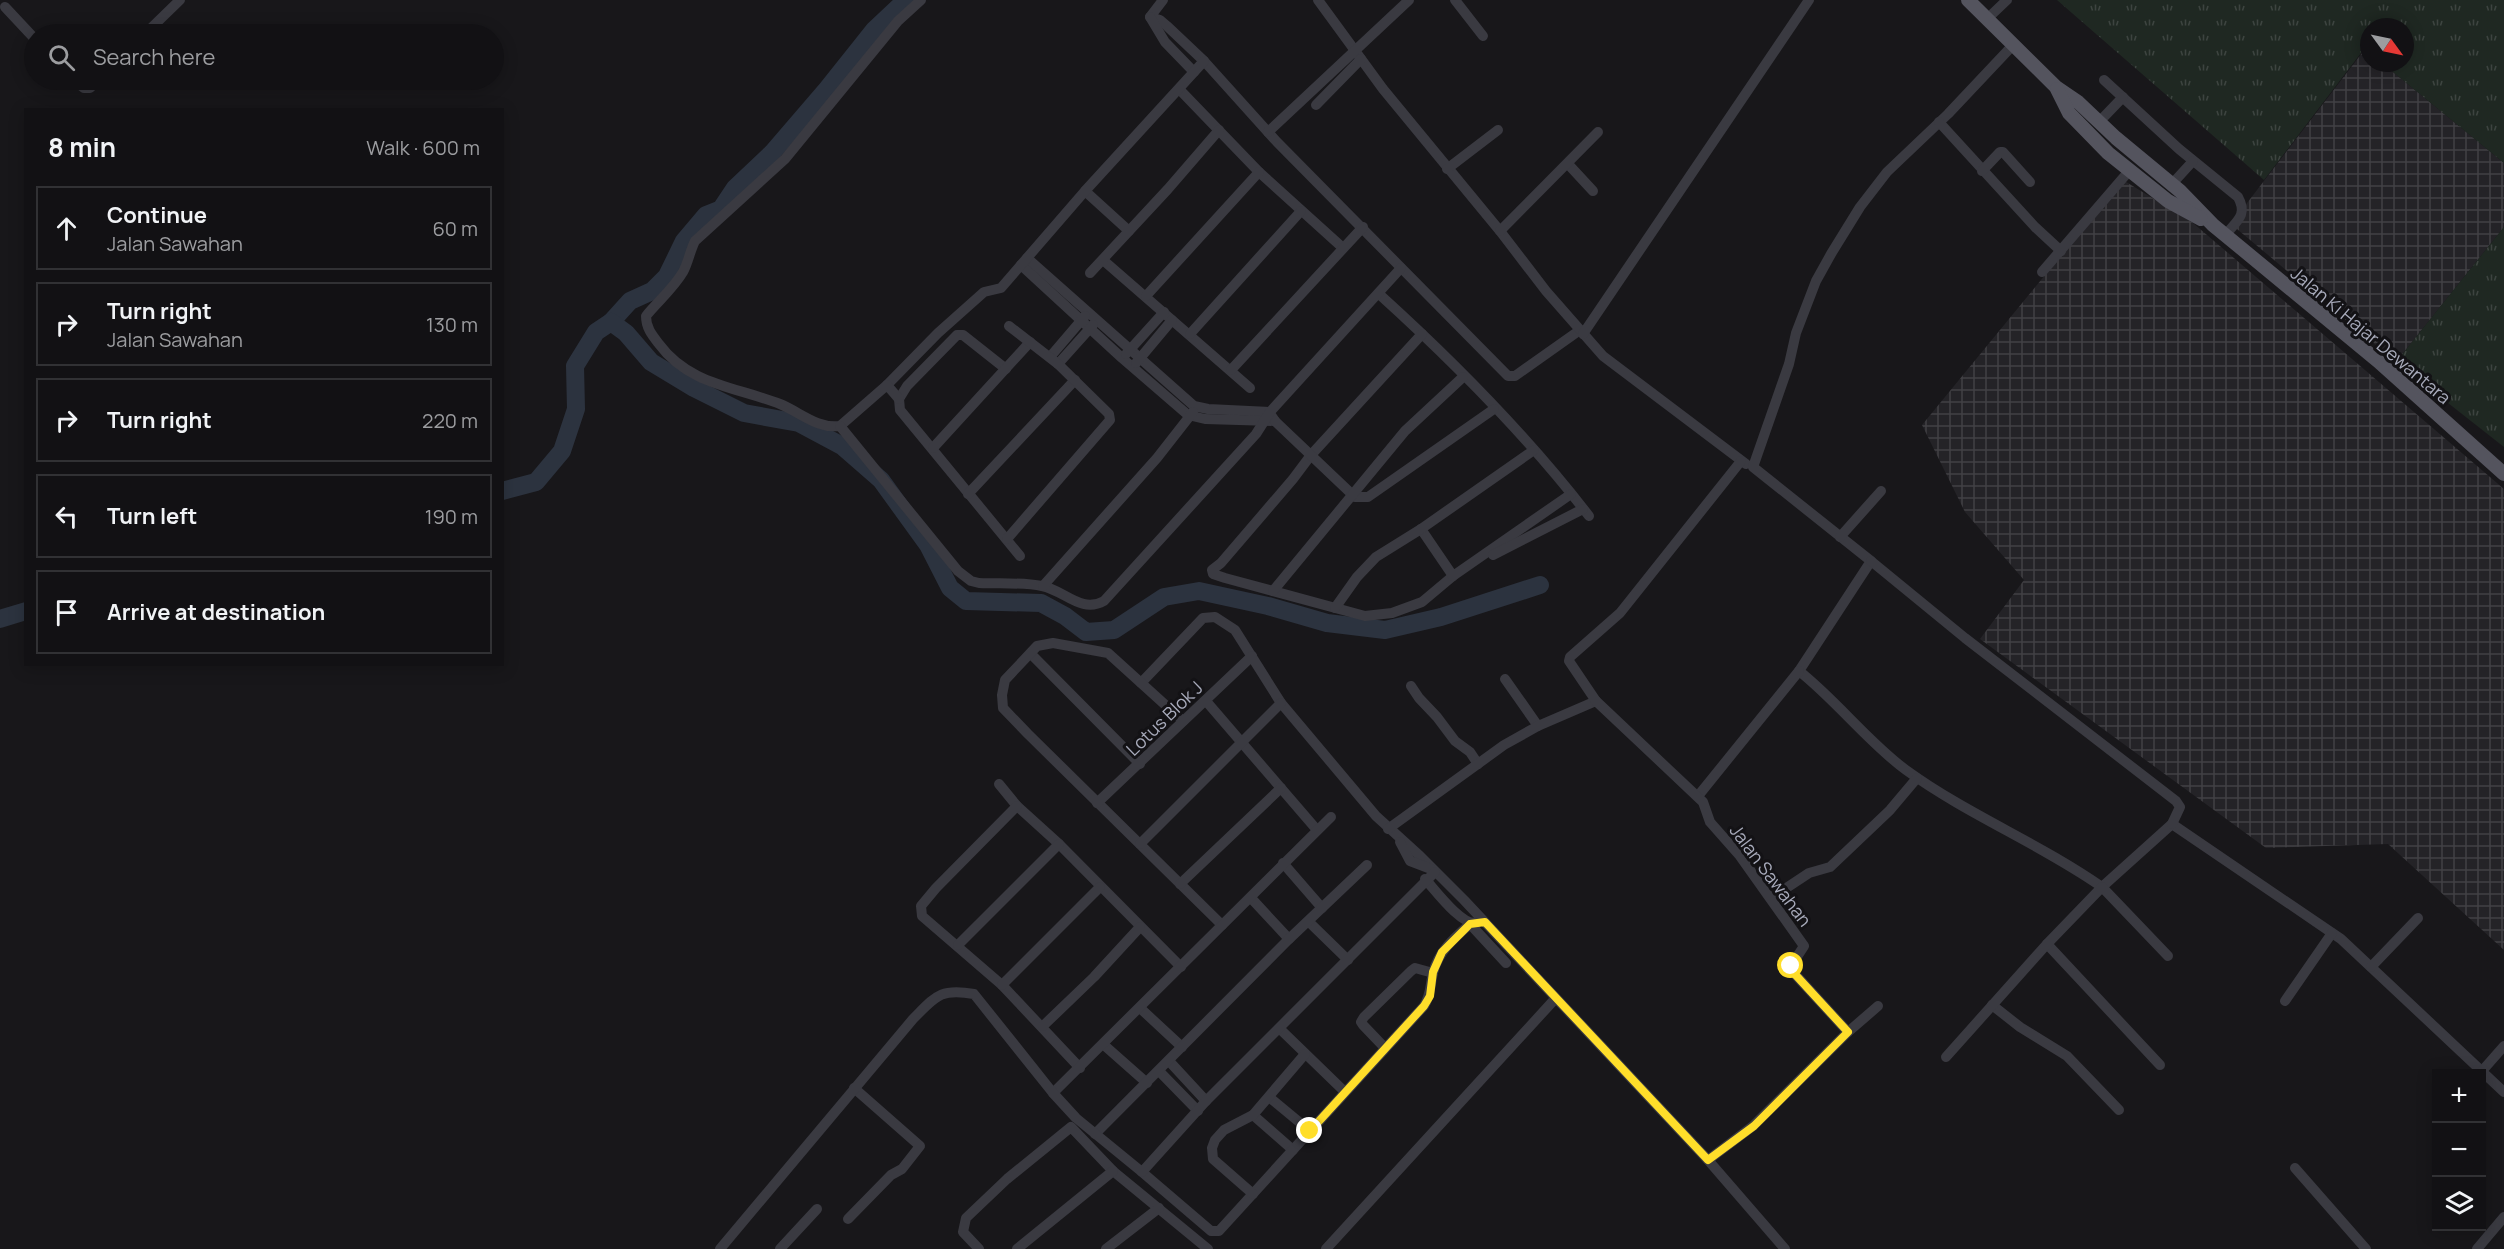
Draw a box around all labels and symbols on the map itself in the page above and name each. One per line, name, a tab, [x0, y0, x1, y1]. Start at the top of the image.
north arrow	[2360, 18, 2414, 72]
street label: Jalan Ki Hajar Dewantara	[2286, 261, 2456, 409]
street label: Lotus Blok J	[1121, 675, 1207, 761]
street label: Jalan Sawahan	[1725, 819, 1817, 931]
route start	[1777, 952, 1803, 978]
route end	[1296, 1117, 1322, 1143]

